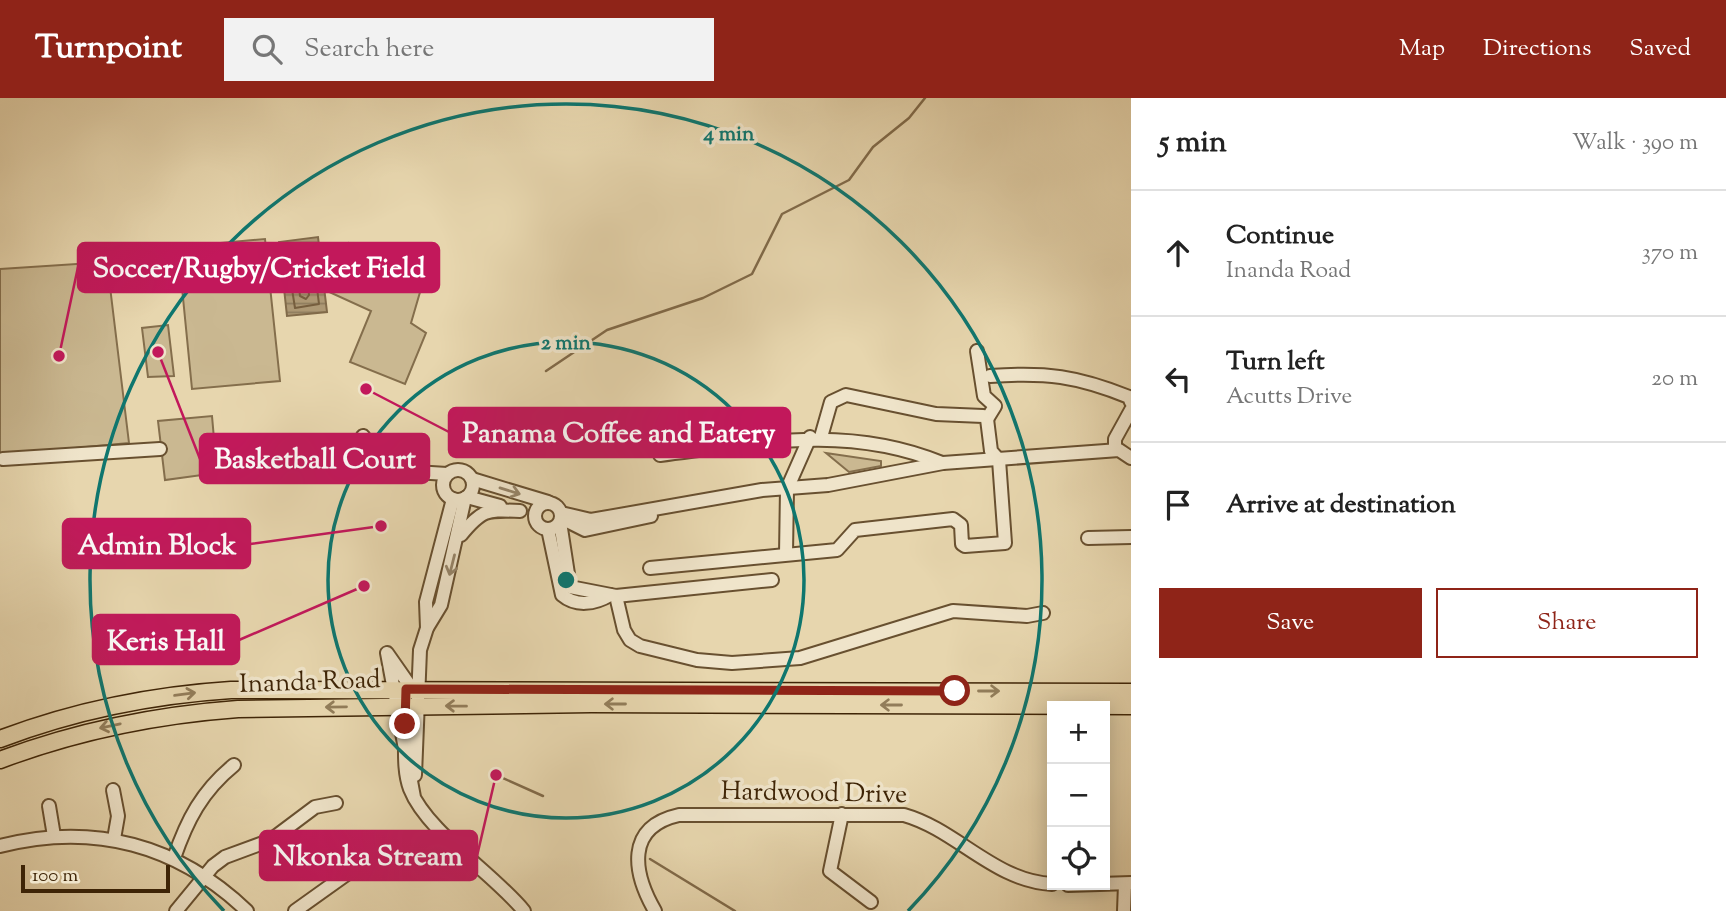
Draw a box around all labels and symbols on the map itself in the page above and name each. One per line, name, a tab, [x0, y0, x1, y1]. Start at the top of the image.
text: 4 min	[703, 120, 755, 150]
callout: Soccer/Rugby/Cricket Field	[78, 243, 439, 292]
text: Soccer/Rugby/Cricket Field	[92, 250, 426, 290]
text: 2 min	[541, 329, 592, 359]
callout: Panama Coffee and Eatery	[449, 408, 790, 457]
text: Panama Coffee and Eatery	[463, 415, 776, 455]
callout: Basketball Court	[200, 434, 429, 483]
text: Basketball Court	[214, 441, 416, 481]
one-way arrow	[499, 485, 521, 498]
callout: Admin Block	[63, 519, 250, 568]
text: Admin Block	[78, 527, 237, 567]
one-way arrow	[445, 553, 458, 575]
centre of rings	[554, 568, 578, 592]
callout: Keris Hall	[93, 615, 239, 664]
text: Keris Hall	[107, 623, 225, 663]
street label: Inanda Road	[239, 662, 382, 704]
route start	[939, 675, 970, 706]
one-way arrow	[977, 685, 1000, 698]
one-way arrow	[173, 687, 196, 700]
one-way arrow	[604, 697, 627, 711]
one-way arrow	[880, 698, 903, 712]
one-way arrow	[445, 699, 468, 713]
one-way arrow	[325, 700, 348, 714]
route end	[389, 708, 420, 739]
one-way arrow	[99, 720, 122, 734]
street label: Hardwood Drive	[721, 774, 907, 814]
callout: Nkonka Stream	[260, 831, 477, 880]
text: Nkonka Stream	[273, 838, 464, 878]
scale bar	[21, 862, 170, 894]

